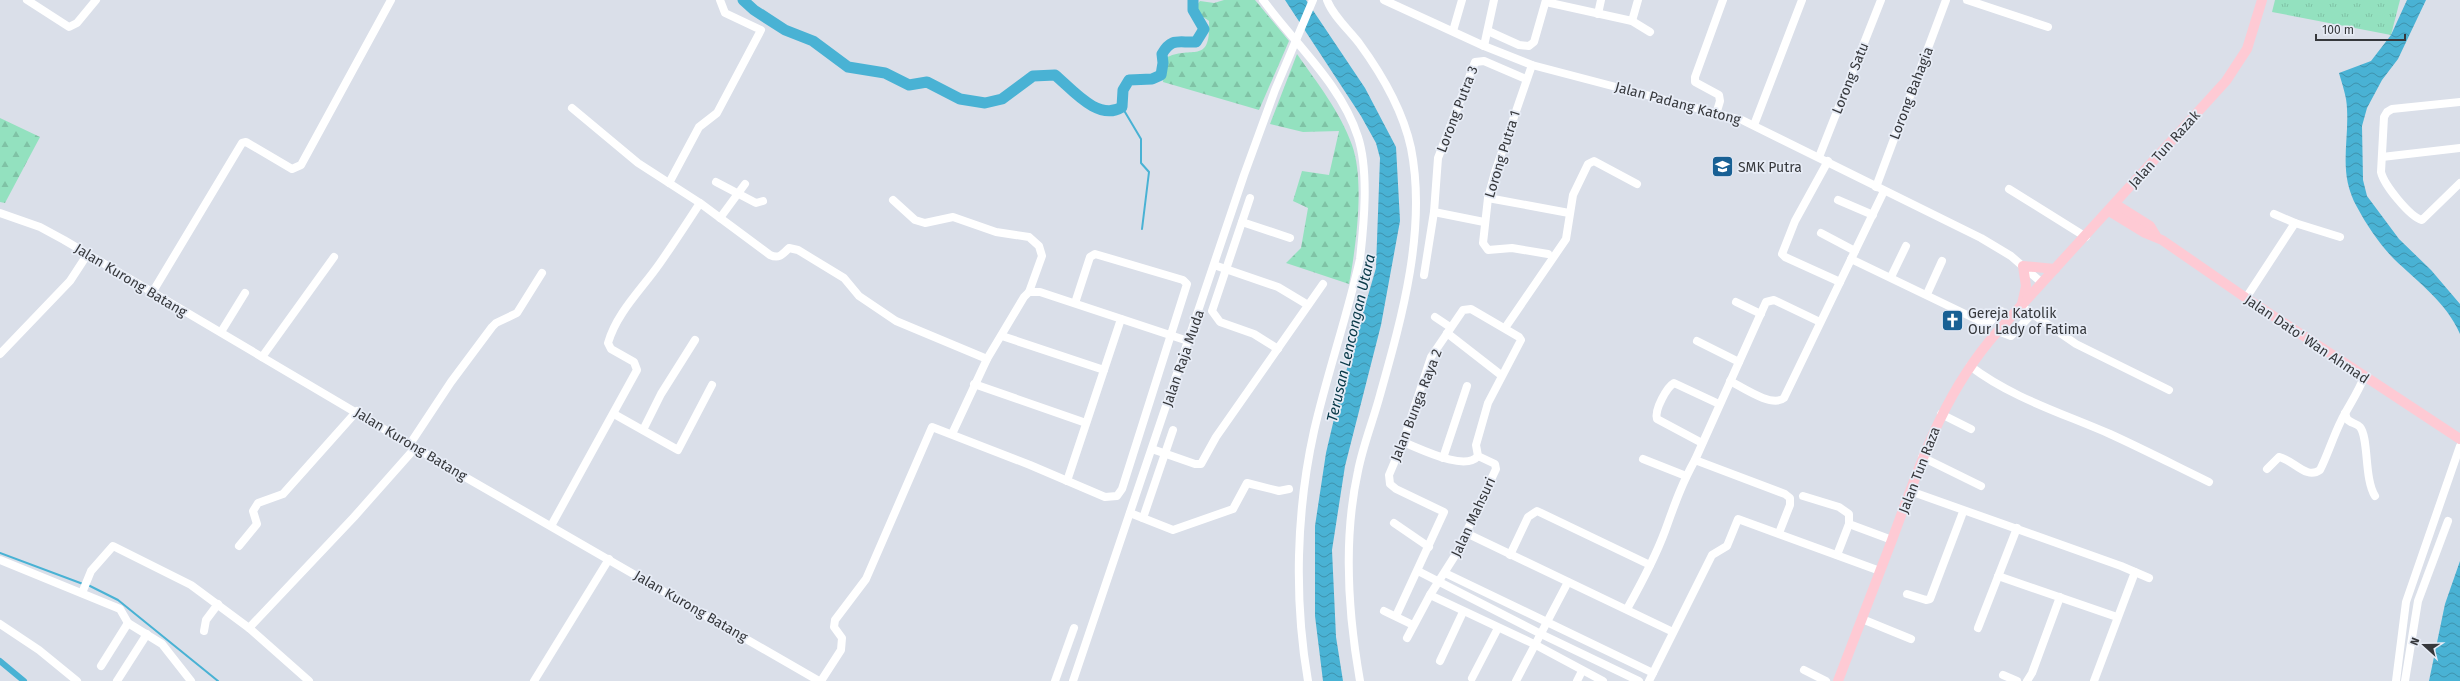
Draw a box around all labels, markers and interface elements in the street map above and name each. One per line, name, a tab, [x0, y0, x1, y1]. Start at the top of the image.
scale bar	[2316, 16, 2405, 42]
text: 100 m	[2322, 23, 2354, 37]
street label: Lorong Satu	[1828, 40, 1873, 116]
street label: Lorong Bahagia	[1886, 44, 1937, 142]
street label: Lorong Putra 3	[1433, 63, 1482, 155]
street label: Jalan Padang Katong	[1613, 78, 1743, 129]
street label: Jalan Tun Razak	[2125, 106, 2204, 192]
street label: Lorong Putra 1	[1481, 108, 1524, 200]
school or university icon: SMK Putra	[1710, 154, 1736, 180]
place label: SMK Putra	[1738, 159, 1802, 176]
street label: Jalan Kurong Batang	[71, 240, 191, 321]
water label: Terusan Lencongan Utara	[1323, 252, 1379, 424]
street label: Jalan Dato' Wan Ahmad	[2241, 291, 2372, 387]
place label: Gereja Katolik Our Lady of Fatima	[1968, 305, 2087, 338]
street label: Jalan Raja Muda	[1159, 307, 1208, 409]
church icon: Gereja Katolik Our Lady of Fatima	[1939, 308, 1965, 334]
street label: Jalan Bunga Raya 2	[1387, 346, 1446, 464]
street label: Jalan Kurong Batang	[351, 404, 471, 485]
street label: Jalan Tun Raza	[1895, 424, 1944, 516]
street label: Jalan Mahsuri	[1448, 475, 1499, 560]
street label: Jalan Kurong Batang	[631, 567, 751, 646]
north arrow	[2404, 625, 2444, 665]
text: N	[2408, 636, 2423, 647]

